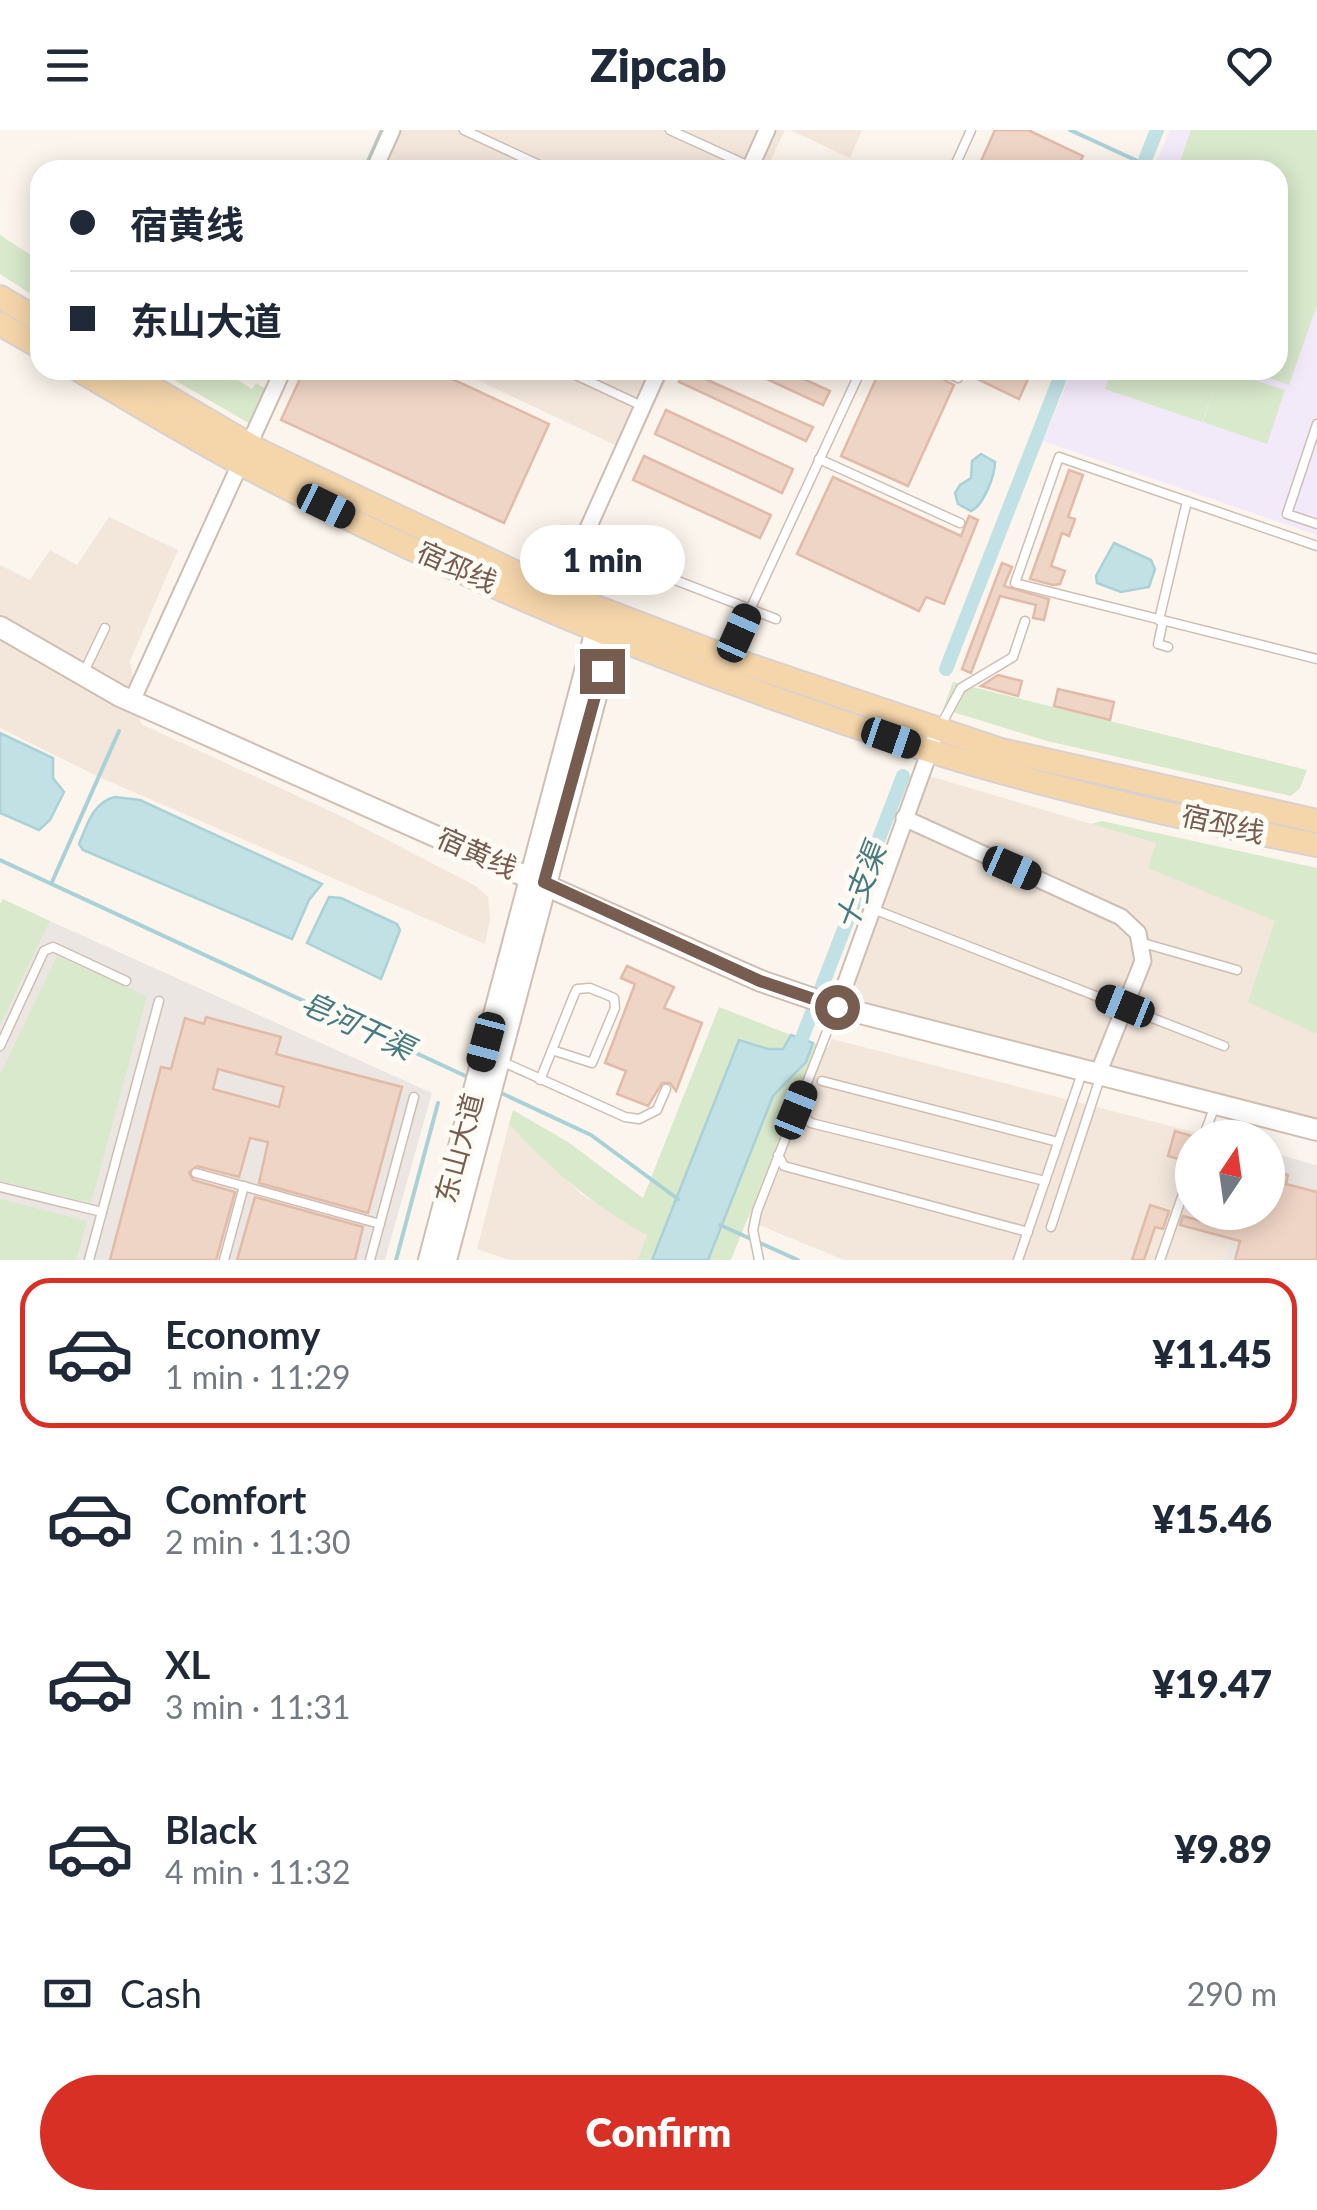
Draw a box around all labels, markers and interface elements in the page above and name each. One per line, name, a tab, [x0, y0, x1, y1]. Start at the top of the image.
icon: menu	[40, 38, 95, 93]
text: Zipcab	[590, 38, 727, 92]
icon: heart	[1222, 38, 1277, 93]
text: 宿黄线	[130, 201, 244, 247]
text: 东山大道	[130, 297, 282, 343]
car	[292, 479, 360, 533]
callout: 1 min	[520, 526, 684, 596]
street label: 宿邳线	[412, 533, 503, 599]
text: 1 min	[563, 540, 642, 579]
car	[713, 599, 765, 667]
route end	[580, 649, 625, 694]
car	[858, 714, 924, 762]
street label: 宿邳线	[1178, 797, 1268, 849]
street label: 宿黄线	[432, 819, 523, 885]
water label: 十支渠	[826, 834, 893, 935]
car	[978, 842, 1046, 894]
car	[1092, 981, 1158, 1031]
water label: 皂河干渠	[296, 983, 423, 1068]
route start	[815, 985, 860, 1030]
car	[464, 1009, 508, 1075]
car	[771, 1077, 821, 1143]
street label: 东山大道	[427, 1089, 489, 1206]
north arrow	[1175, 1120, 1285, 1230]
map controls	[1175, 1120, 1285, 1230]
icon: car	[45, 1308, 135, 1398]
text: Economy	[165, 1311, 320, 1357]
text: ¥11.45	[1153, 1330, 1272, 1376]
text: 1 min · 11:29	[165, 1357, 351, 1396]
icon: car	[45, 1473, 135, 1563]
text: Comfort	[165, 1476, 306, 1522]
text: ¥15.46	[1153, 1495, 1272, 1541]
text: 2 min · 11:30	[165, 1522, 351, 1561]
icon: car	[45, 1638, 135, 1728]
text: XL	[165, 1641, 210, 1687]
text: ¥19.47	[1153, 1660, 1272, 1706]
text: 3 min · 11:31	[165, 1687, 351, 1726]
icon: car	[45, 1803, 135, 1893]
text: Black	[165, 1806, 257, 1852]
text: ¥9.89	[1175, 1825, 1272, 1871]
text: 4 min · 11:32	[165, 1852, 351, 1891]
icon: cash	[40, 1966, 95, 2021]
text: Cash	[120, 1970, 202, 2016]
text: 290 m	[1187, 1974, 1277, 2013]
button: Confirm	[40, 2075, 1277, 2190]

